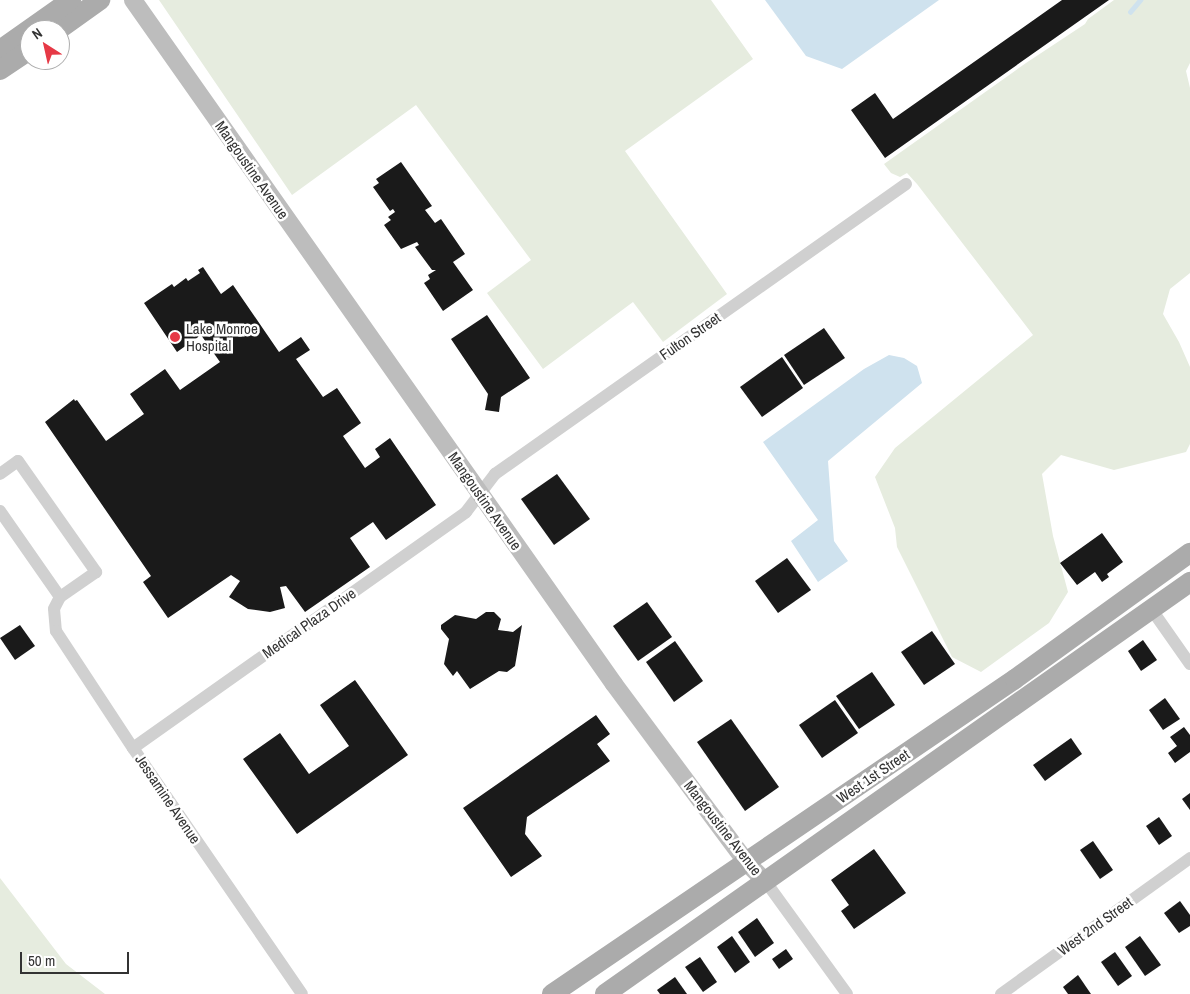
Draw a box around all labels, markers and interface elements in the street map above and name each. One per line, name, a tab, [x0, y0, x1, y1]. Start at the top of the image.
north arrow	[20, 20, 70, 70]
text: N	[28, 24, 46, 43]
street label: Mangoustine Avenue	[211, 117, 293, 223]
street label: Fulton Street	[656, 308, 724, 364]
place label: Lake Monroe Hospital	[186, 319, 258, 354]
marker: Lake Monroe Hospital	[168, 330, 182, 344]
street label: Mangoustine Avenue	[444, 448, 526, 554]
street label: Medical Plaza Drive	[259, 584, 359, 662]
street label: West 1st Street	[833, 745, 913, 807]
street label: Jessamine Avenue	[131, 751, 205, 847]
street label: Mangoustine Avenue	[680, 777, 766, 879]
street label: West 2nd Street	[1054, 893, 1136, 959]
scale bar	[22, 942, 131, 974]
text: 50 m	[28, 950, 55, 971]

